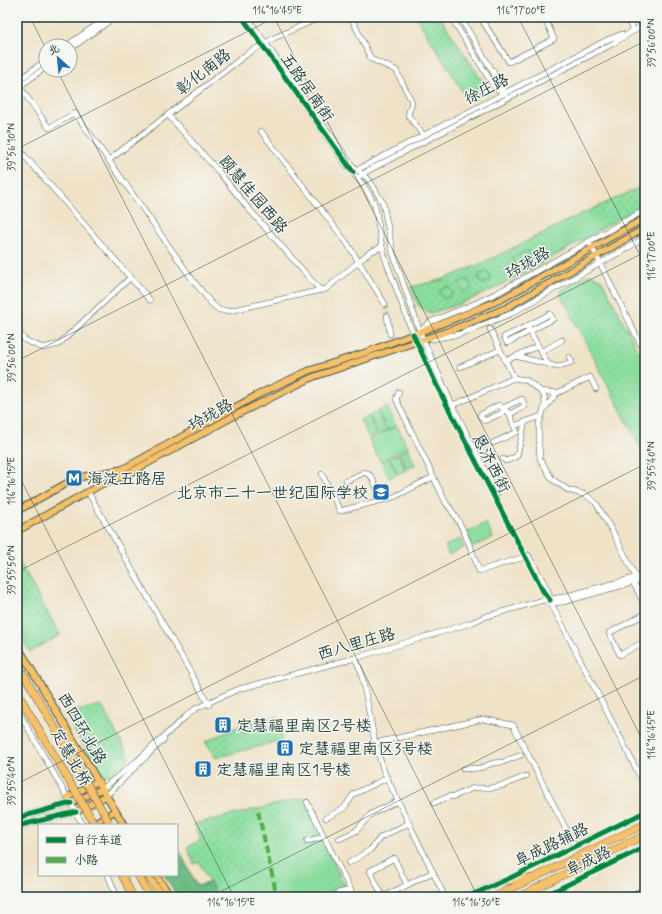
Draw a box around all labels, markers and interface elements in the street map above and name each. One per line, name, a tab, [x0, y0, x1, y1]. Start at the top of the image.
text: 116°16'45"E	[252, 4, 302, 18]
text: 116°17'00"E	[496, 4, 546, 18]
text: 39°56'00"N	[645, 18, 659, 68]
north arrow	[38, 38, 78, 78]
text: 北	[46, 41, 62, 59]
street label: 彰化南路	[172, 44, 236, 100]
street label: 五路居南街	[275, 49, 338, 127]
street label: 徐庄路	[461, 69, 513, 110]
text: 39°56'10"N	[5, 123, 19, 171]
street label: 颐慧佳园西路	[214, 151, 292, 238]
text: 116°17'00"E	[645, 231, 659, 281]
street label: 玲珑路	[502, 242, 554, 284]
text: 39°56'00"N	[5, 333, 19, 383]
street label: 玲珑路	[185, 394, 237, 436]
street label: 恩济西街	[467, 430, 515, 497]
text: 39°55'40"N	[645, 441, 659, 491]
text: 116°16'15"E	[5, 457, 19, 505]
metro station icon: 海淀五路居	[64, 468, 84, 488]
place label: 海淀五路居	[87, 469, 167, 490]
school or university icon: 北京市二十一世纪国际学校	[371, 482, 391, 502]
place label: 北京市二十一世纪国际学校	[176, 483, 368, 504]
text: 39°55'50"N	[5, 545, 19, 595]
street label: 西八里庄路	[315, 623, 398, 666]
street label: 西四环北路	[53, 689, 111, 769]
text: 116°16'45"E	[645, 710, 659, 760]
building icon: 定慧福里南区2号楼	[213, 715, 233, 735]
place label: 定慧福里南区2号楼	[236, 716, 372, 737]
street label: 定慧北桥	[46, 725, 96, 791]
building icon: 定慧福里南区3号楼	[275, 738, 295, 758]
place label: 定慧福里南区3号楼	[298, 739, 433, 760]
text: 39°55'40"N	[5, 756, 19, 806]
building icon: 定慧福里南区1号楼	[193, 759, 213, 779]
place label: 定慧福里南区1号楼	[216, 760, 351, 781]
street label: 阜成路辅路	[511, 818, 591, 870]
legend	[38, 824, 178, 876]
text: 自行车道	[74, 833, 122, 849]
street label: 阜成路	[562, 841, 614, 879]
text: 小路	[74, 853, 98, 869]
text: 116°16'15"E	[207, 896, 255, 910]
text: 116°16'30"E	[452, 896, 501, 910]

